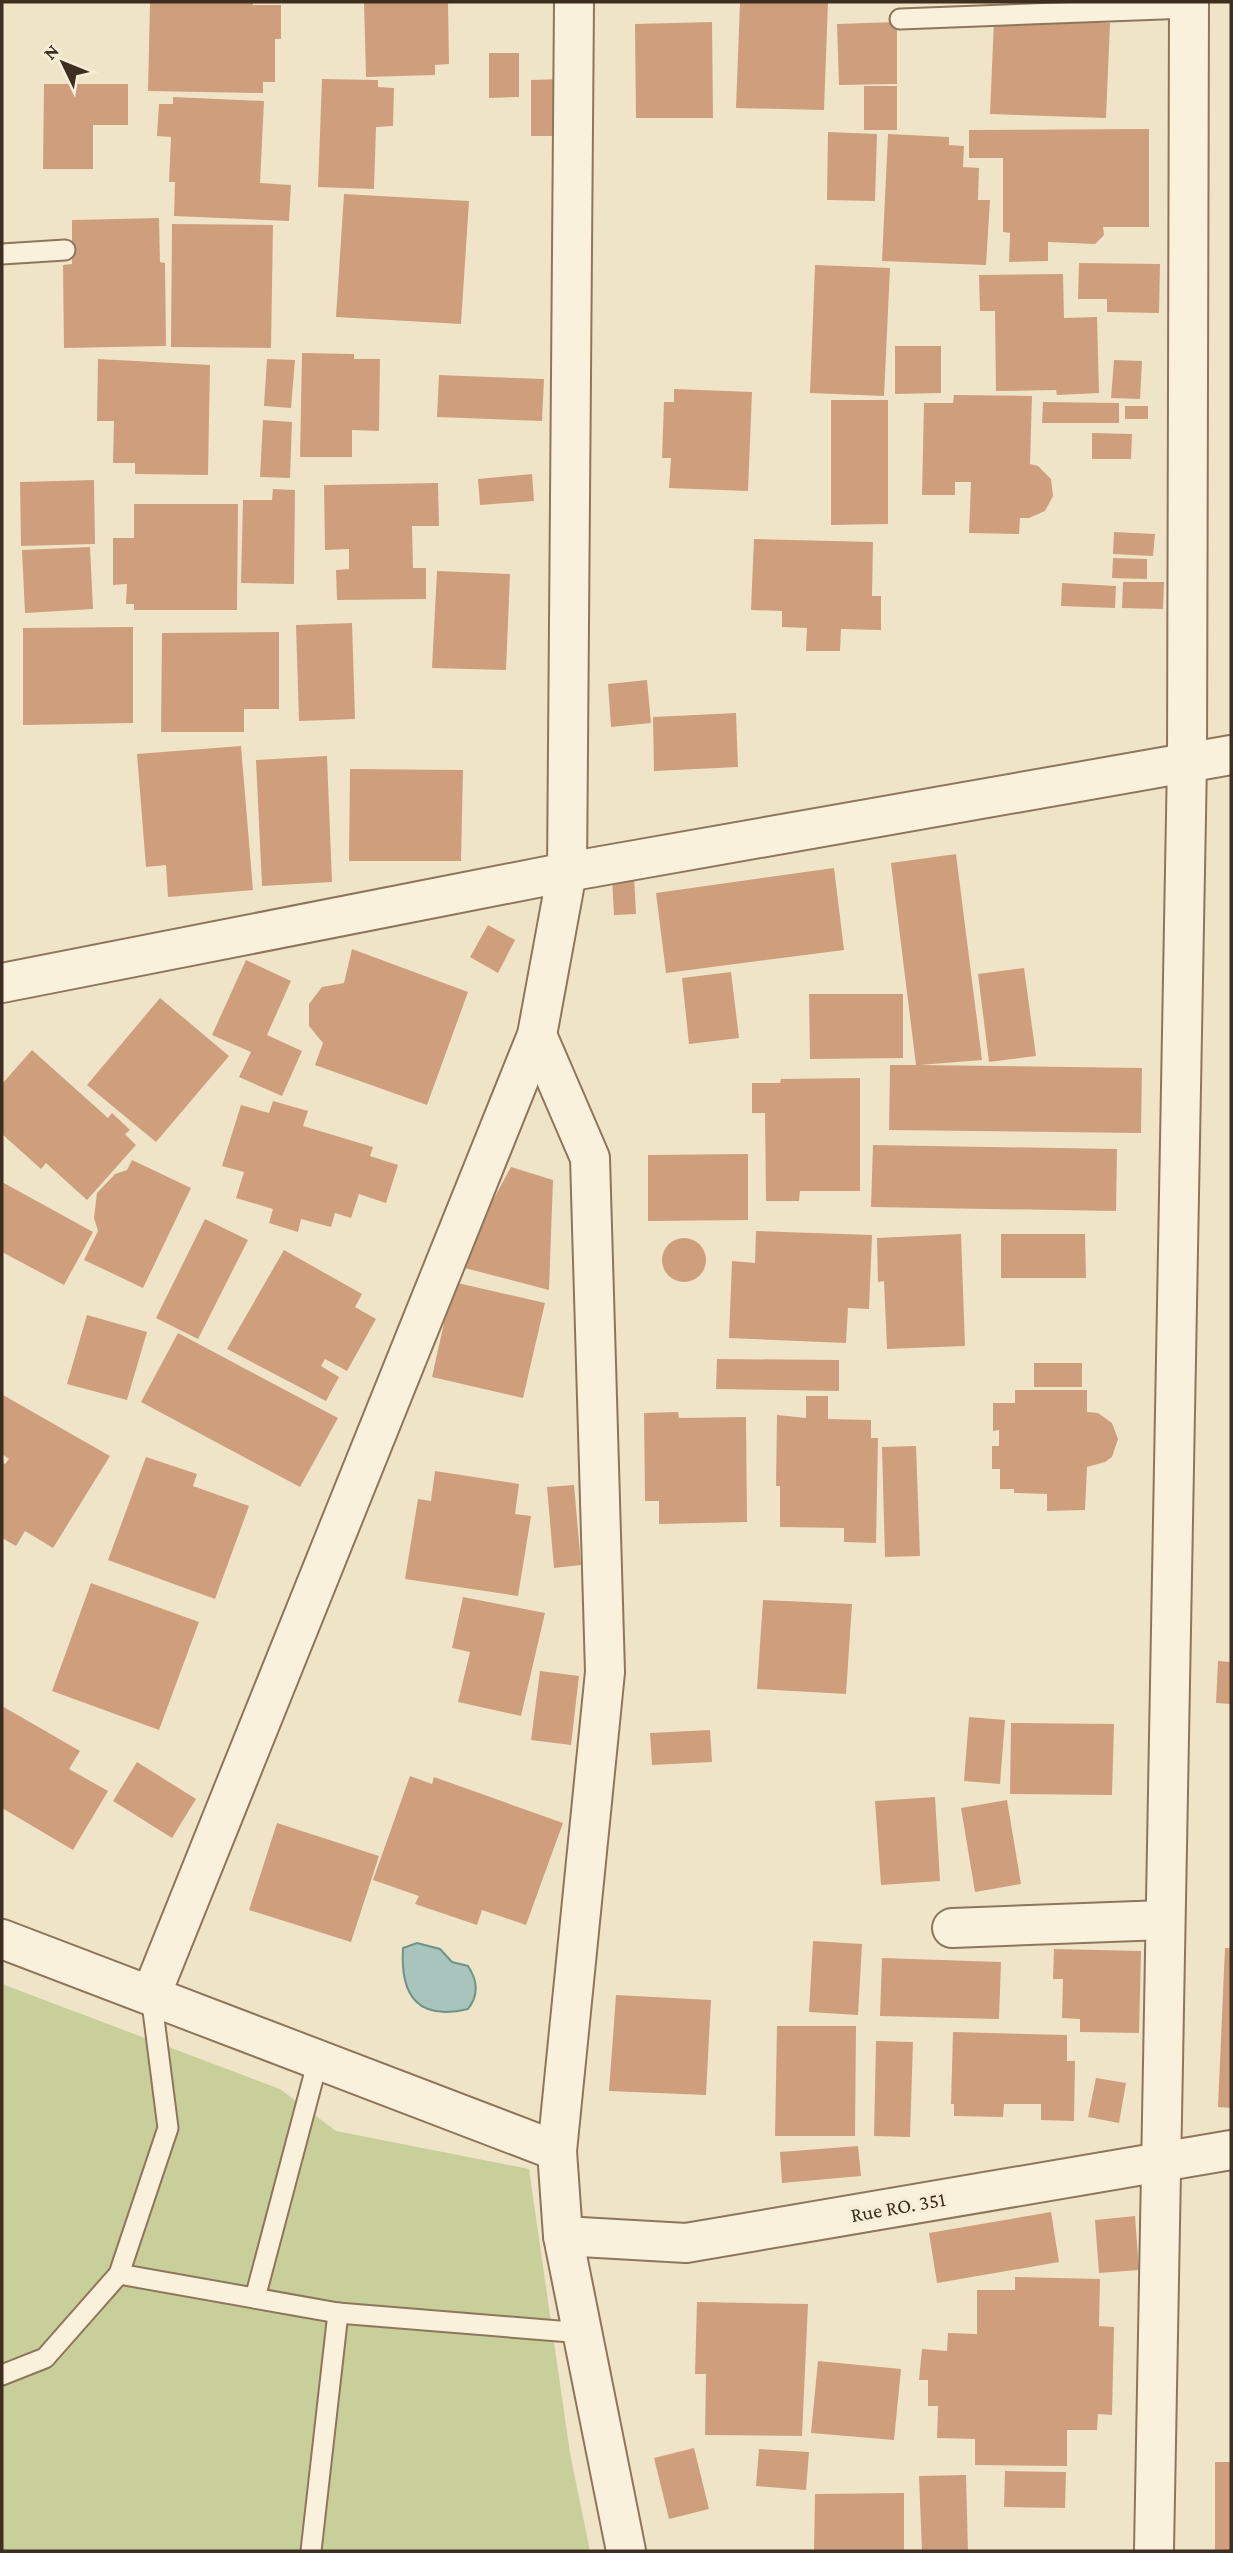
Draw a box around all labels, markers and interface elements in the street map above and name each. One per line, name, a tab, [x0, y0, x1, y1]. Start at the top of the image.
north arrow	[28, 28, 98, 98]
text: N	[39, 40, 63, 64]
street label: Rue RO. 351	[849, 2187, 947, 2227]

